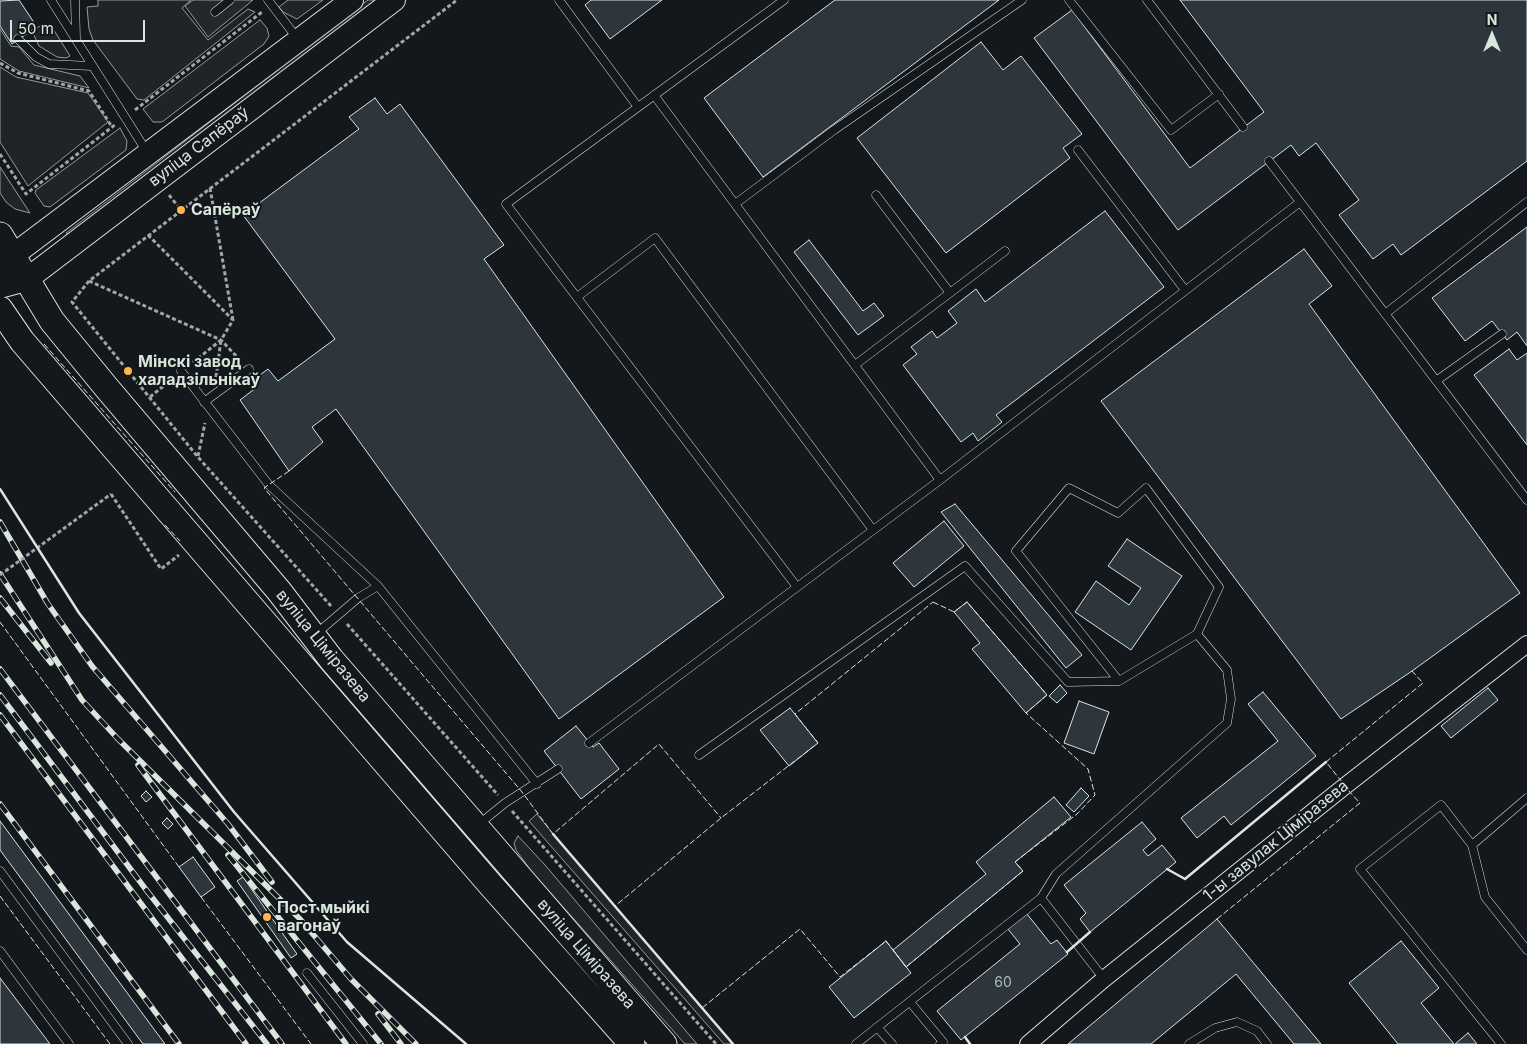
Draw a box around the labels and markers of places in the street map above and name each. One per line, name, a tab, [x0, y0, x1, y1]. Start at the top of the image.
place label: Сапёраў	[191, 200, 260, 220]
marker: Сапёраў	[175, 204, 187, 216]
place label: Мінскі завод халадзільнікаў	[138, 352, 260, 390]
marker: Мінскі завод халадзільнікаў	[122, 365, 134, 377]
place label: Пост мыйкі вагонаў	[277, 898, 370, 936]
marker: Пост мыйкі вагонаў	[261, 911, 273, 923]

